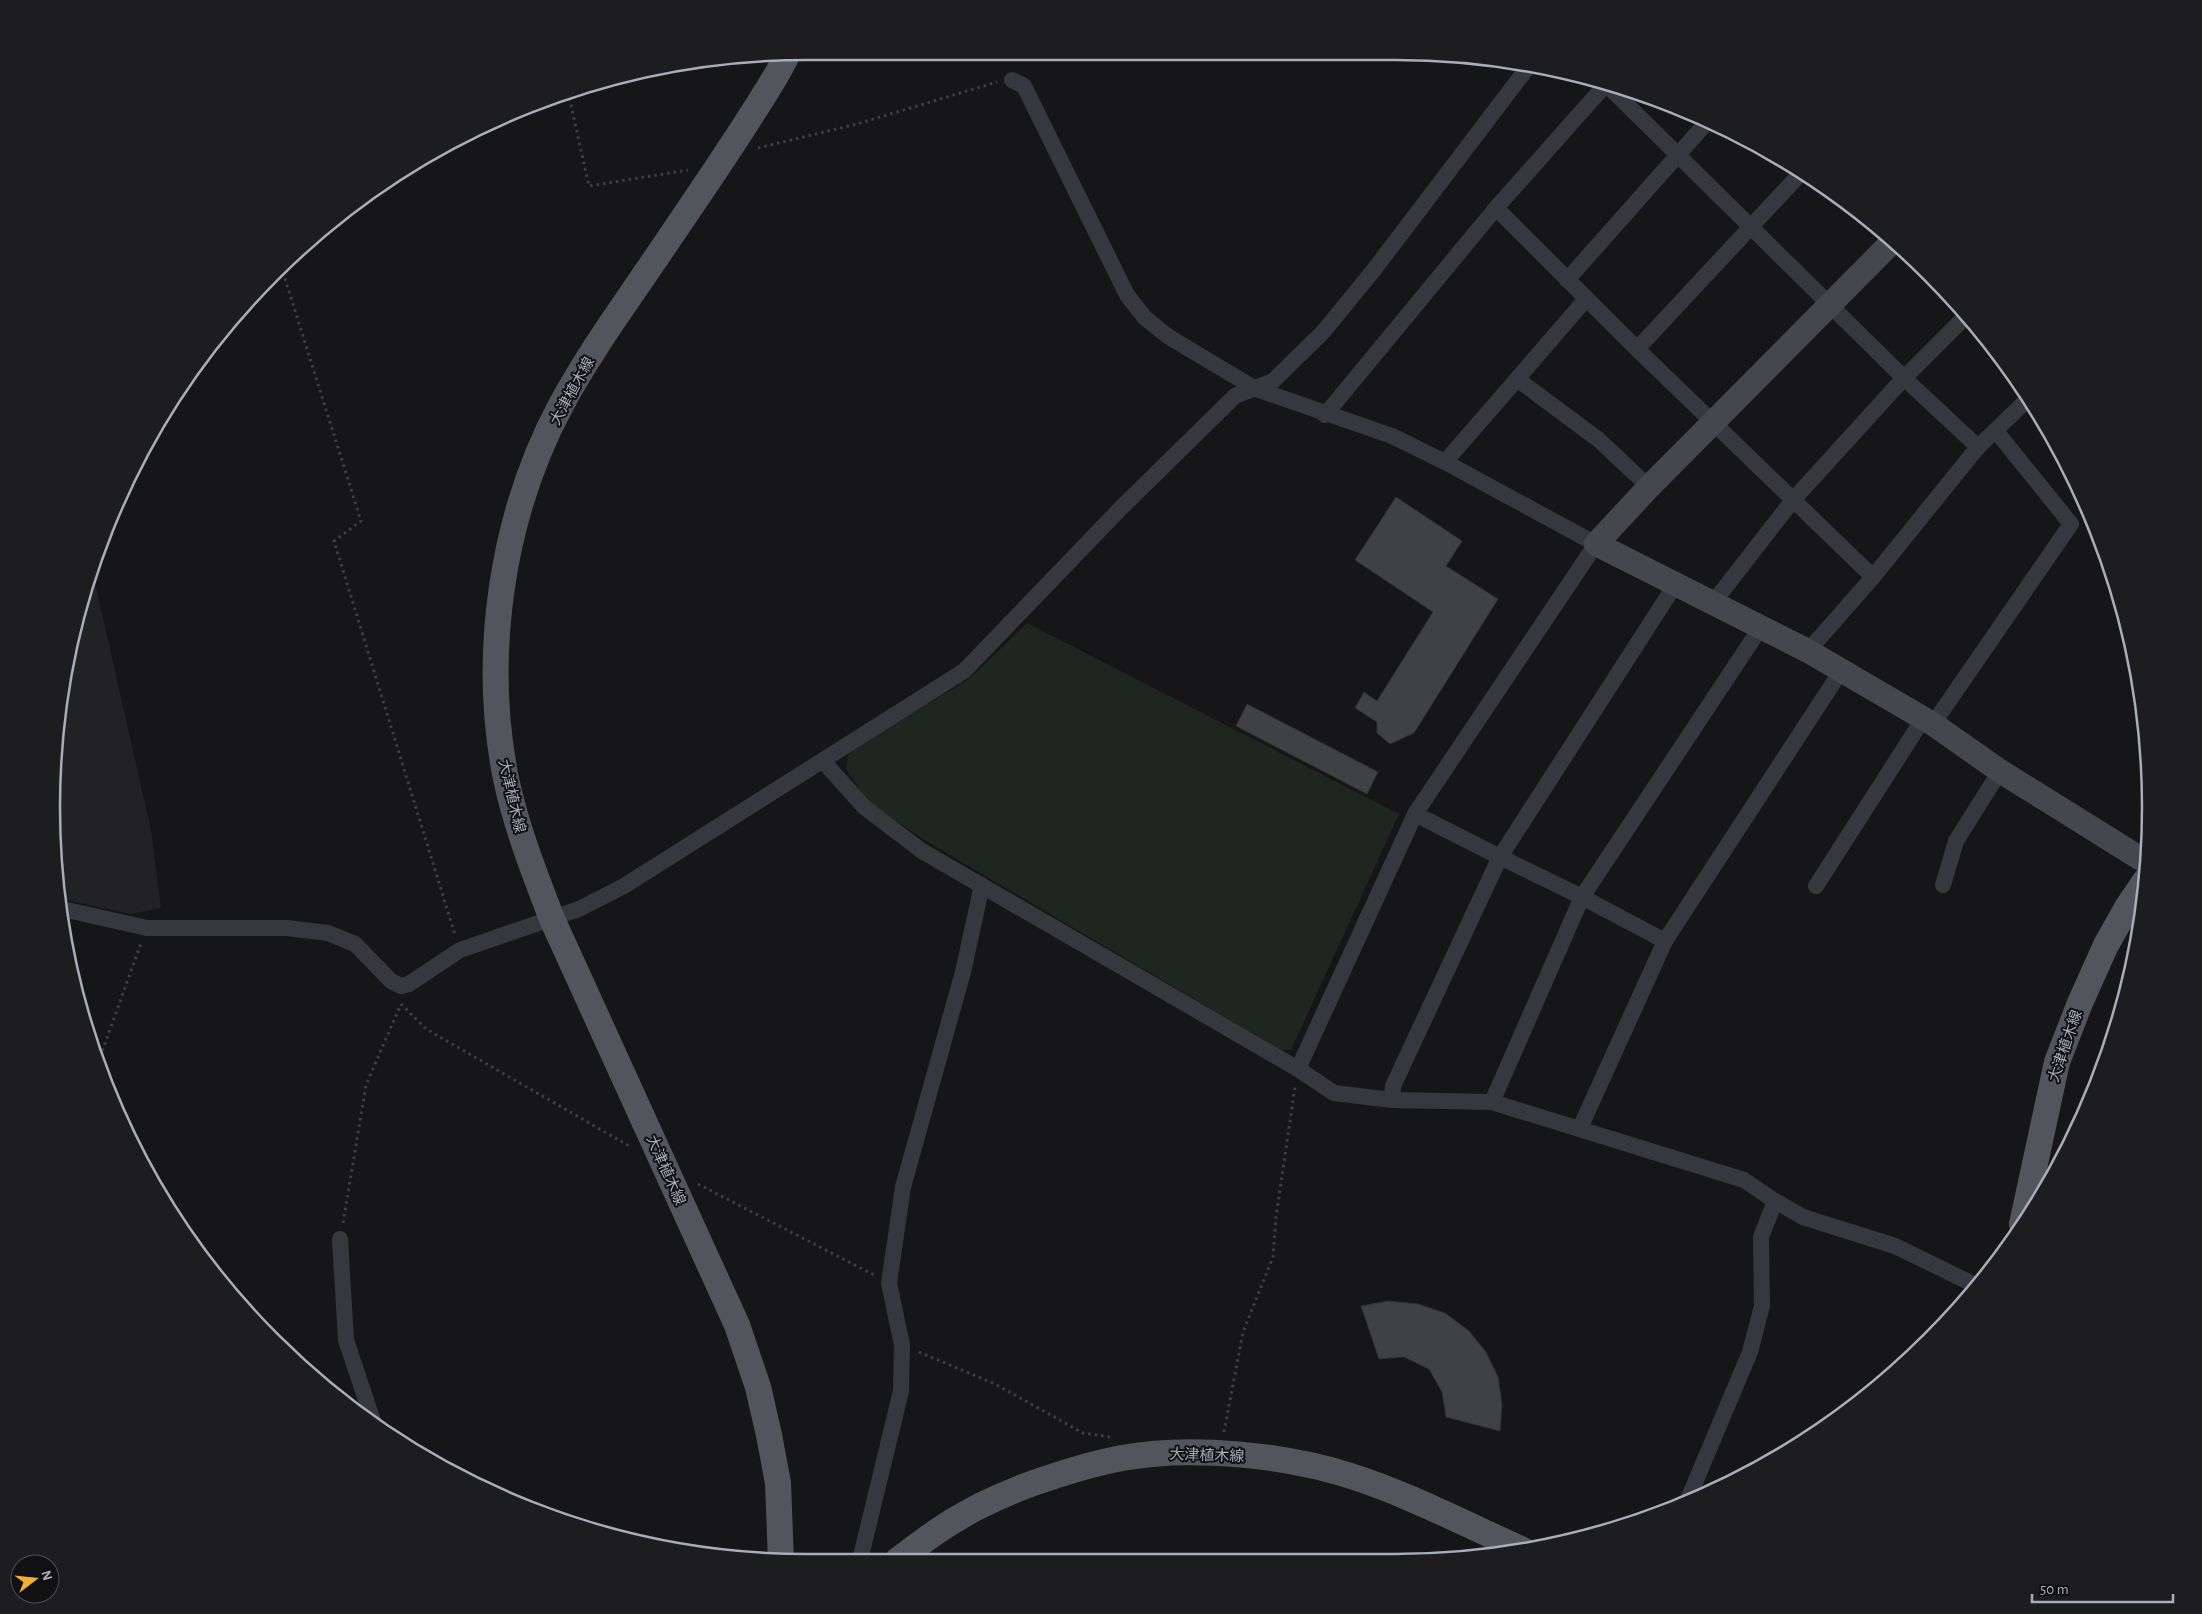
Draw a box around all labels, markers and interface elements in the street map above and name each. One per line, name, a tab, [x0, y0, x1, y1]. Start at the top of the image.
street label: 大津植木線	[546, 354, 597, 428]
street label: 大津植木線	[496, 757, 529, 834]
street label: 大津植木線	[2044, 1008, 2085, 1084]
street label: 大津植木線	[643, 1132, 689, 1208]
street label: 大津植木線	[1169, 1445, 1245, 1464]
north arrow	[10, 1554, 60, 1604]
text: N	[38, 1569, 55, 1582]
scale bar	[2032, 1572, 2173, 1604]
text: 50 m	[2040, 1582, 2069, 1597]

